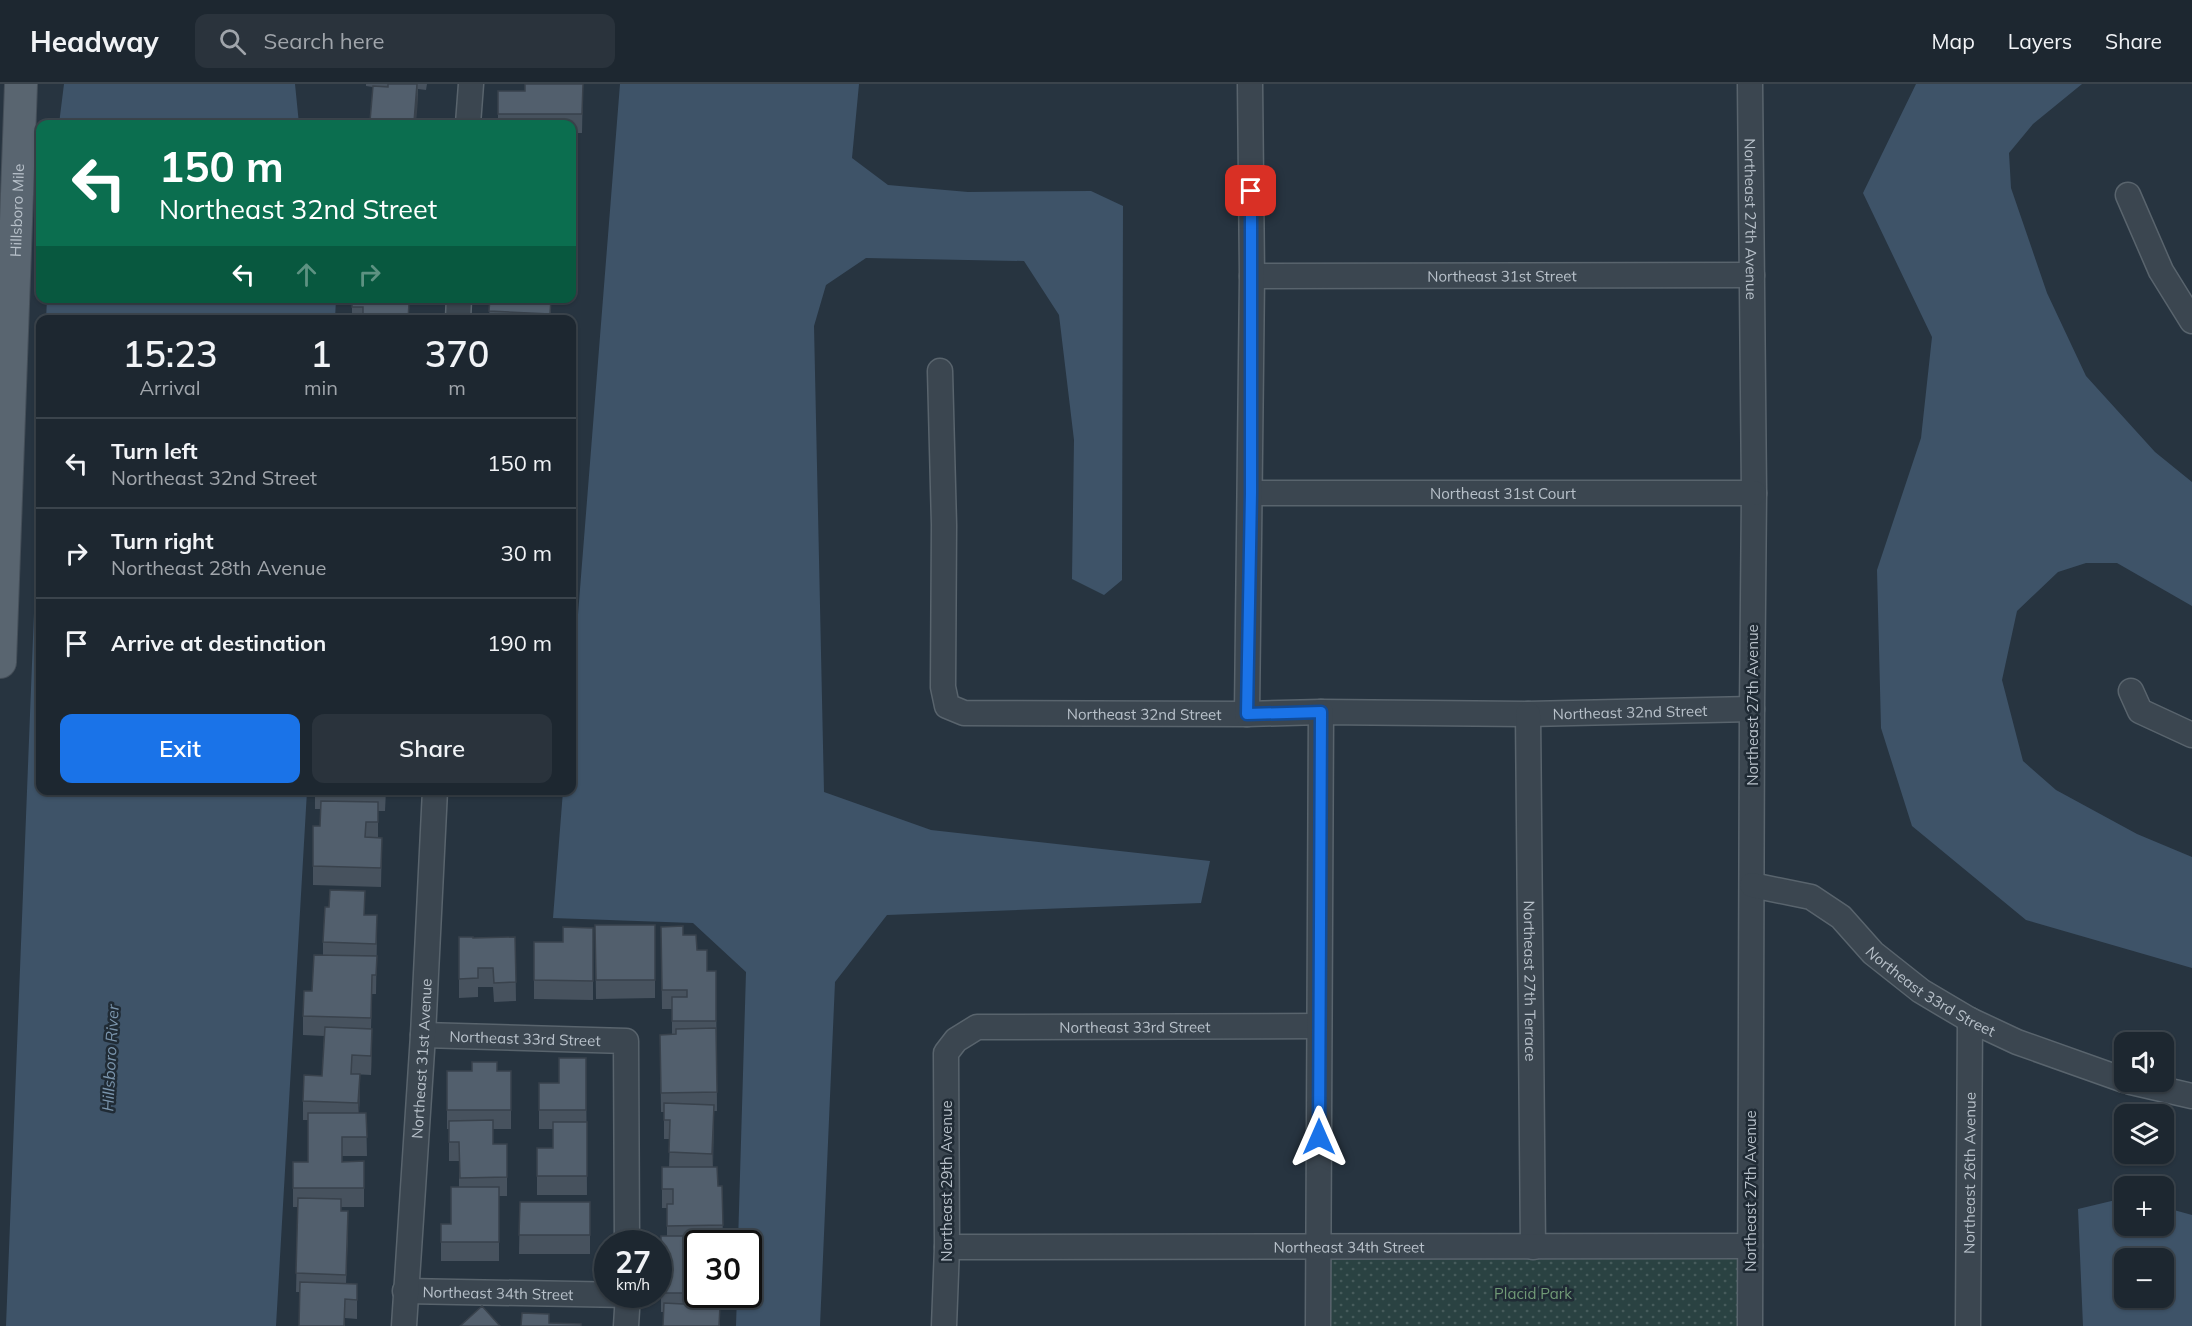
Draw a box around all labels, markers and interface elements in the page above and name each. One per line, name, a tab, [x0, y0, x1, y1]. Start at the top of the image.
search box	[195, 14, 615, 68]
text: Headway	[30, 24, 159, 59]
icon: search	[216, 25, 249, 58]
text: Search here	[264, 27, 385, 55]
text: Map	[1932, 28, 1975, 54]
text: Layers	[2008, 28, 2072, 54]
text: Share	[2105, 28, 2162, 54]
street label: Northeast 27th Avenue	[1741, 138, 1762, 300]
text: 150 m	[159, 140, 284, 193]
icon: left	[60, 144, 138, 222]
street label: Hillsboro Mile	[5, 163, 28, 257]
pin	[1225, 165, 1276, 216]
icon: arrive	[1234, 174, 1267, 207]
text: Northeast 32nd Street	[159, 192, 437, 226]
icon: left	[227, 258, 260, 291]
icon: ahead	[290, 258, 323, 291]
icon: right	[353, 258, 386, 291]
street label: Northeast 31st Street	[1427, 266, 1577, 285]
text: 15:23	[123, 331, 217, 376]
text: 1	[310, 331, 332, 376]
text: 370	[425, 331, 489, 376]
text: Arrival	[139, 375, 201, 400]
text: min	[304, 375, 338, 400]
text: m	[448, 375, 466, 400]
text: Turn left	[111, 437, 198, 465]
icon: left	[60, 447, 93, 480]
text: 150 m	[487, 449, 552, 477]
text: Northeast 32nd Street	[111, 465, 317, 490]
street label: Northeast 31st Court	[1430, 484, 1576, 503]
text: Turn right	[111, 527, 214, 555]
icon: right	[60, 537, 93, 570]
text: 30 m	[501, 539, 552, 567]
text: Northeast 28th Avenue	[111, 555, 326, 580]
street label: Northeast 27th Avenue	[1743, 624, 1762, 786]
icon: arrive	[60, 627, 93, 660]
text: Arrive at destination	[111, 629, 326, 657]
text: 190 m	[487, 629, 552, 657]
street label: Northeast 32nd Street	[1553, 700, 1708, 723]
street label: Northeast 32nd Street	[1067, 704, 1222, 723]
button: Exit	[60, 714, 300, 783]
button: Share	[312, 714, 552, 783]
street label: Northeast 27th Terrace	[1520, 900, 1541, 1062]
street label: Northeast 33rd Street	[1862, 942, 1999, 1040]
street label: Northeast 31st Avenue	[407, 978, 435, 1139]
water label: Hillsboro River	[97, 1003, 123, 1112]
street label: Northeast 33rd Street	[1059, 1017, 1211, 1036]
street label: Northeast 33rd Street	[449, 1026, 601, 1050]
map controls	[2114, 1032, 2174, 1308]
button: sound	[2114, 1032, 2174, 1092]
street label: Northeast 26th Avenue	[1959, 1092, 1979, 1254]
street label: Northeast 29th Avenue	[937, 1100, 956, 1262]
button: layers	[2114, 1104, 2174, 1164]
position arrow	[1287, 1105, 1351, 1169]
street label: Northeast 27th Avenue	[1741, 1110, 1760, 1272]
button: +	[2114, 1176, 2174, 1236]
speed limit sign: 30	[684, 1230, 762, 1308]
street label: Northeast 34th Street	[1273, 1237, 1425, 1256]
text: 27	[615, 1243, 651, 1281]
button: −	[2114, 1248, 2174, 1308]
text: km/h	[616, 1275, 650, 1294]
street label: Northeast 34th Street	[422, 1282, 574, 1304]
park label: Placid Park	[1494, 1284, 1572, 1303]

